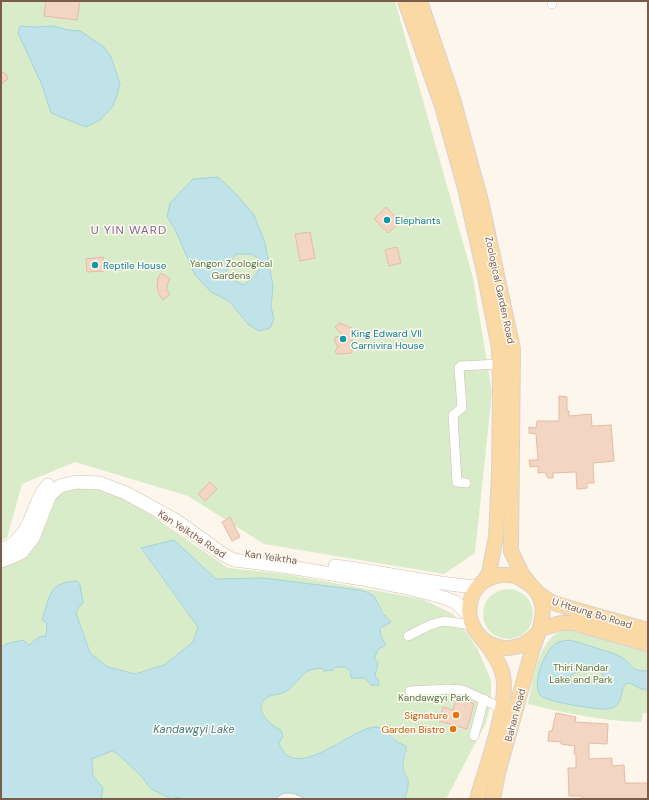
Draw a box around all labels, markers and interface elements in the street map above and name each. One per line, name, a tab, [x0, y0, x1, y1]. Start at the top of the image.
place label: Elephants	[395, 214, 441, 227]
marker: Elephants	[382, 215, 392, 225]
district label: U YIN WARD	[91, 222, 167, 238]
street label: Zoological Garden Road	[482, 235, 518, 345]
park label: Yangon Zoological Gardens	[190, 257, 272, 282]
place label: Reptile House	[103, 259, 167, 272]
marker: Reptile House	[90, 260, 100, 270]
place label: King Edward VII Carnivira House	[351, 327, 424, 352]
marker: King Edward VII Carnivira House	[338, 334, 348, 344]
street label: Kan Yeiktha Road	[156, 507, 228, 561]
street label: Kan Yeiktha	[244, 547, 298, 567]
street label: U Htaung Bo Road	[550, 595, 634, 631]
park label: Thiri Nandar Lake and Park	[549, 661, 613, 686]
street label: Bahan Road	[502, 687, 528, 743]
park label: Kandawgyi Park	[398, 691, 470, 704]
place label: Signature	[404, 709, 448, 722]
marker: Signature	[451, 710, 461, 720]
water label: Kandawgyi Lake	[153, 722, 235, 736]
place label: Garden Bistro	[382, 723, 445, 736]
marker: Garden Bistro	[448, 724, 458, 734]

